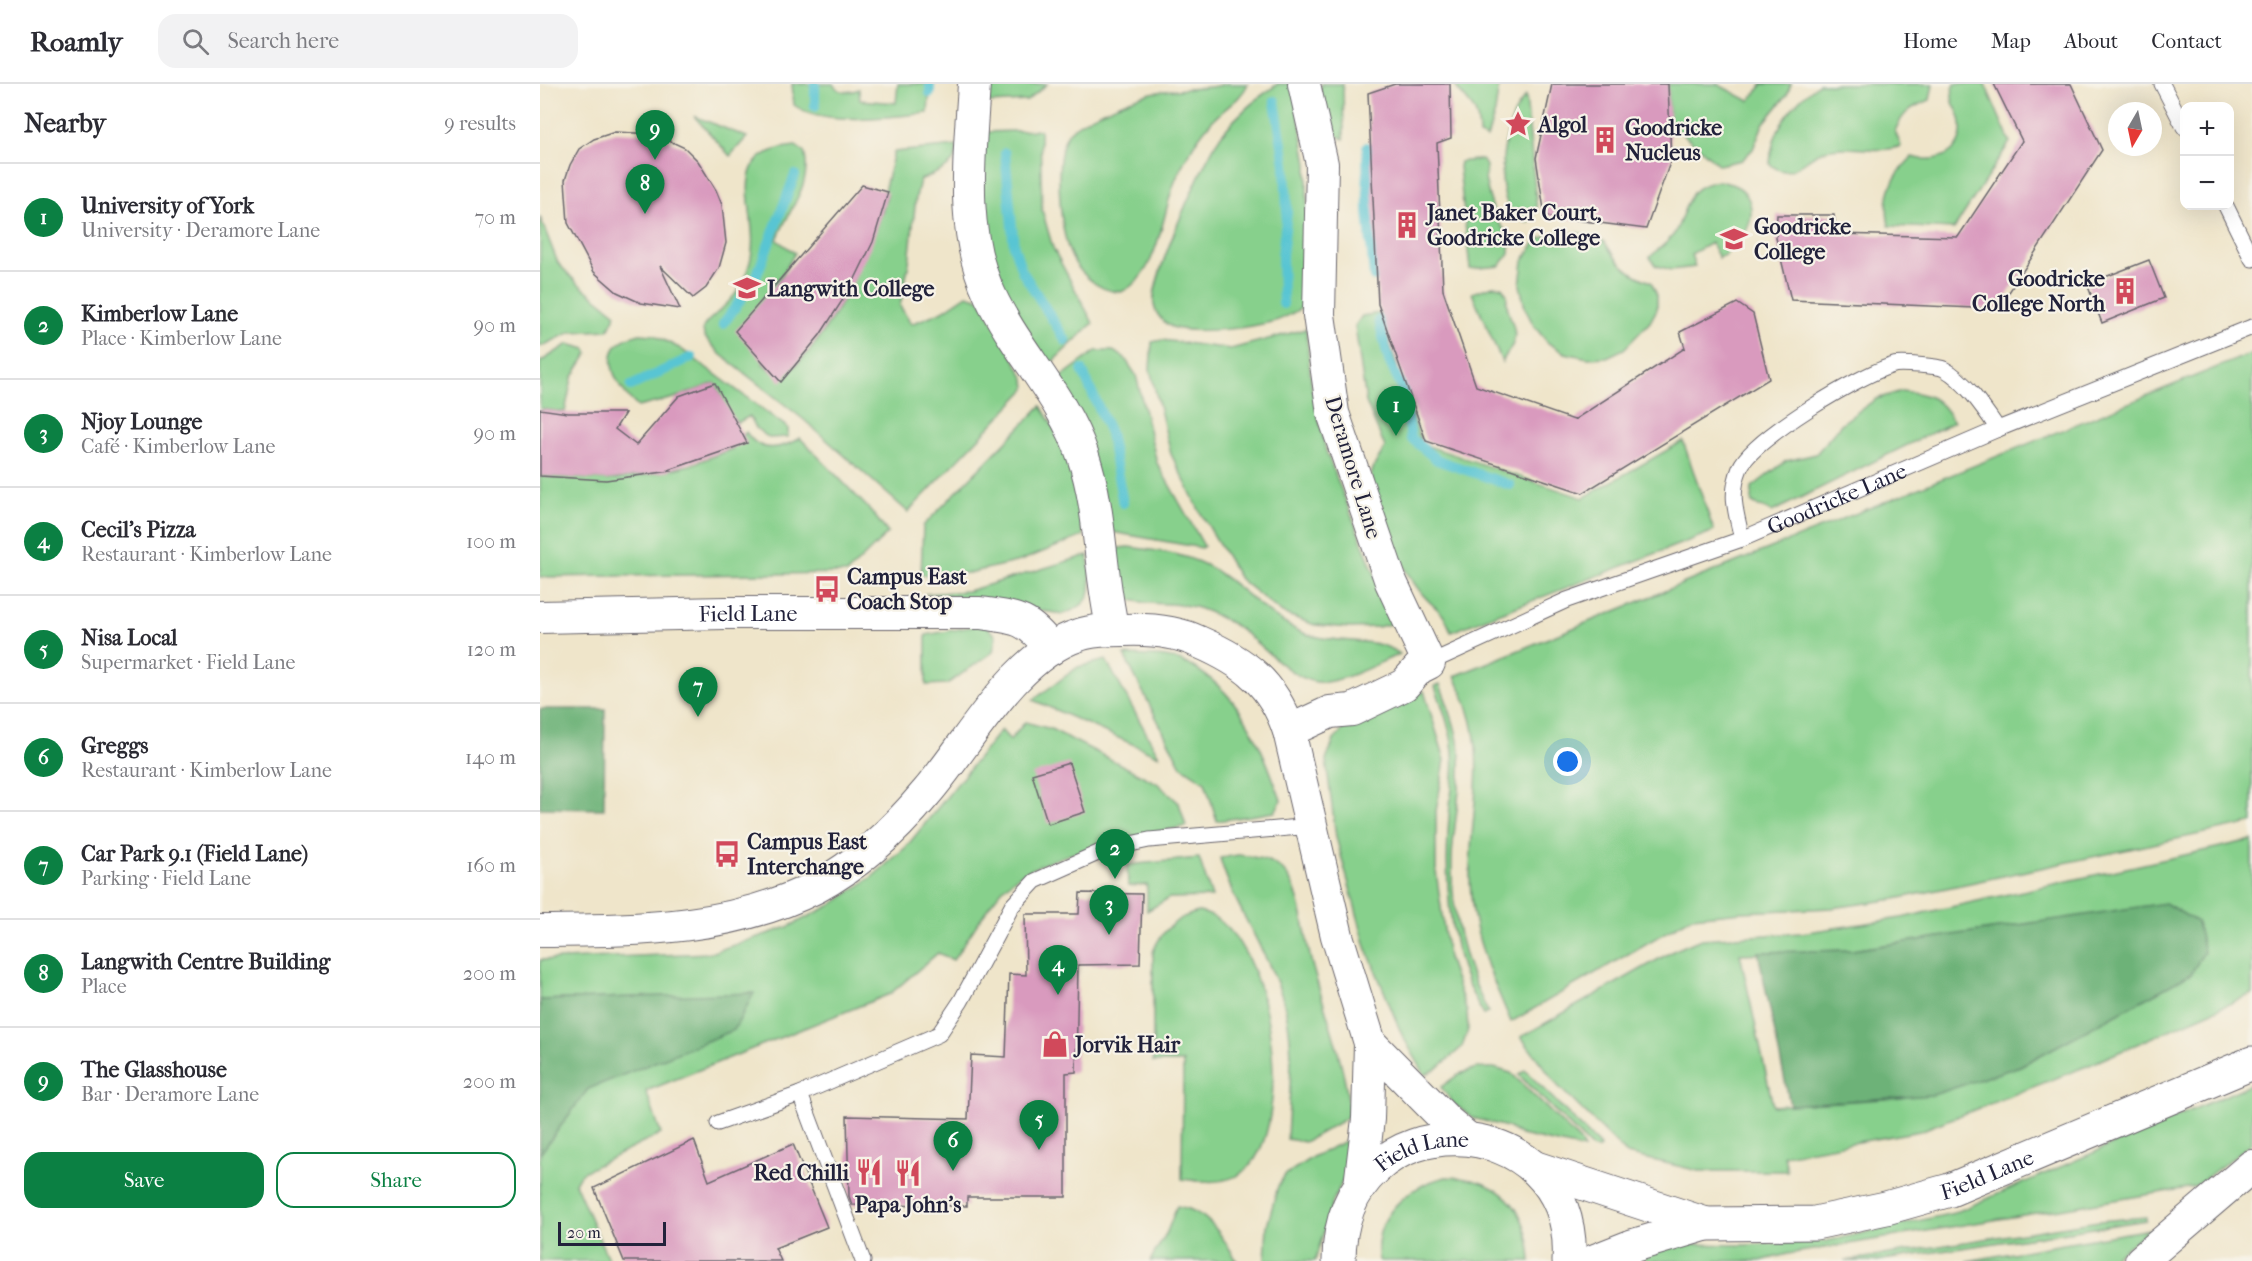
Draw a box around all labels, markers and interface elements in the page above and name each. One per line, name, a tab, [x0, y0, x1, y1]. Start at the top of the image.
search box	[158, 14, 578, 68]
text: Roamly	[30, 25, 122, 58]
icon: search	[179, 25, 212, 58]
text: Search here	[227, 28, 339, 54]
text: Home	[1903, 29, 1958, 53]
text: Map	[1991, 29, 2031, 53]
text: About	[2064, 29, 2118, 53]
text: Contact	[2151, 29, 2222, 53]
north arrow	[2108, 102, 2162, 156]
map controls	[2180, 102, 2234, 210]
button: +	[2180, 102, 2234, 156]
text: Nearby	[24, 108, 106, 139]
place icon: Algol	[1503, 109, 1533, 139]
pin: 9	[636, 110, 674, 160]
text: 9 results	[444, 112, 516, 135]
place label: Algol	[1536, 112, 1588, 138]
place label: Goodricke Nucleus	[1625, 115, 1722, 166]
building icon: Goodricke Nucleus	[1590, 125, 1620, 155]
button: −	[2180, 156, 2234, 210]
pin: 8	[626, 164, 664, 214]
text: University of York	[81, 193, 254, 219]
place label: Janet Baker Court, Goodricke College	[1425, 200, 1602, 251]
text: 1	[40, 206, 47, 229]
text: 70 m	[474, 206, 516, 229]
building icon: Janet Baker Court, Goodricke College	[1392, 210, 1422, 240]
place label: Goodricke College	[1754, 214, 1851, 265]
text: University · Deramore Lane	[81, 219, 320, 242]
school or university icon: Goodricke College	[1719, 224, 1749, 254]
place label: Goodricke College North	[1972, 266, 2106, 317]
school or university icon: Langwith College	[732, 273, 762, 303]
place label: Langwith College	[767, 276, 935, 302]
building icon: Goodricke College North	[2110, 276, 2140, 306]
text: Kimberlow Lane	[81, 301, 238, 327]
text: 2	[38, 314, 49, 337]
text: 90 m	[474, 314, 516, 337]
text: Place · Kimberlow Lane	[81, 327, 282, 350]
pin: 1	[1376, 386, 1416, 436]
street label: Deramore Lane	[1319, 393, 1387, 542]
text: Njoy Lounge	[81, 409, 202, 435]
text: 3	[39, 422, 48, 445]
text: 90 m	[474, 422, 516, 445]
text: Café · Kimberlow Lane	[81, 435, 275, 458]
street label: Goodricke Lane	[1763, 458, 1911, 541]
text: Cecil's Pizza	[81, 517, 196, 543]
text: 4	[38, 530, 49, 553]
text: 100 m	[466, 530, 516, 553]
text: Restaurant · Kimberlow Lane	[81, 543, 332, 566]
place label: Campus East Coach Stop	[847, 564, 968, 615]
bus stop icon: Campus East Coach Stop	[812, 574, 842, 604]
street label: Field Lane	[698, 601, 797, 628]
text: Nisa Local	[81, 625, 177, 651]
text: 5	[39, 638, 48, 661]
text: 120 m	[467, 638, 516, 661]
text: Supermarket · Field Lane	[81, 651, 295, 674]
pin: 7	[678, 668, 718, 717]
text: Greggs	[81, 733, 148, 759]
text: 6	[38, 746, 49, 769]
text: 140 m	[465, 746, 516, 769]
your location	[1553, 747, 1582, 776]
text: Restaurant · Kimberlow Lane	[81, 759, 332, 782]
place label: Campus East Interchange	[747, 829, 868, 880]
pin: 2	[1096, 830, 1134, 879]
bus stop icon: Campus East Interchange	[712, 839, 742, 869]
text: Car Park 9.1 (Field Lane)	[81, 841, 308, 867]
text: 7	[39, 854, 48, 877]
text: 160 m	[466, 854, 516, 877]
text: Parking · Field Lane	[81, 867, 251, 890]
pin: 3	[1090, 886, 1128, 935]
pin: 4	[1038, 946, 1078, 995]
text: Langwith Centre Building	[81, 949, 330, 975]
text: 8	[38, 962, 49, 985]
text: 200 m	[463, 962, 516, 985]
text: Place	[81, 975, 127, 998]
shop icon: Jorvik Hair	[1040, 1029, 1070, 1059]
place label: Jorvik Hair	[1073, 1032, 1181, 1058]
text: The Glasshouse	[81, 1057, 227, 1083]
text: 9	[38, 1070, 49, 1093]
text: 200 m	[463, 1070, 516, 1093]
text: Bar · Deramore Lane	[81, 1083, 259, 1106]
pin: 5	[1020, 1100, 1058, 1150]
pin: 6	[934, 1122, 972, 1171]
street label: Field Lane	[1369, 1127, 1470, 1178]
street label: Field Lane	[1938, 1144, 2038, 1206]
button: Save	[24, 1152, 264, 1208]
button: Share	[276, 1152, 516, 1208]
restaurant icon: Red Chilli	[854, 1157, 884, 1187]
restaurant icon: Papa John's	[893, 1158, 923, 1188]
place label: Red Chilli	[753, 1160, 849, 1186]
place label: Papa John's	[855, 1192, 961, 1218]
scale bar	[558, 1219, 666, 1246]
text: 20 m	[567, 1223, 601, 1242]

